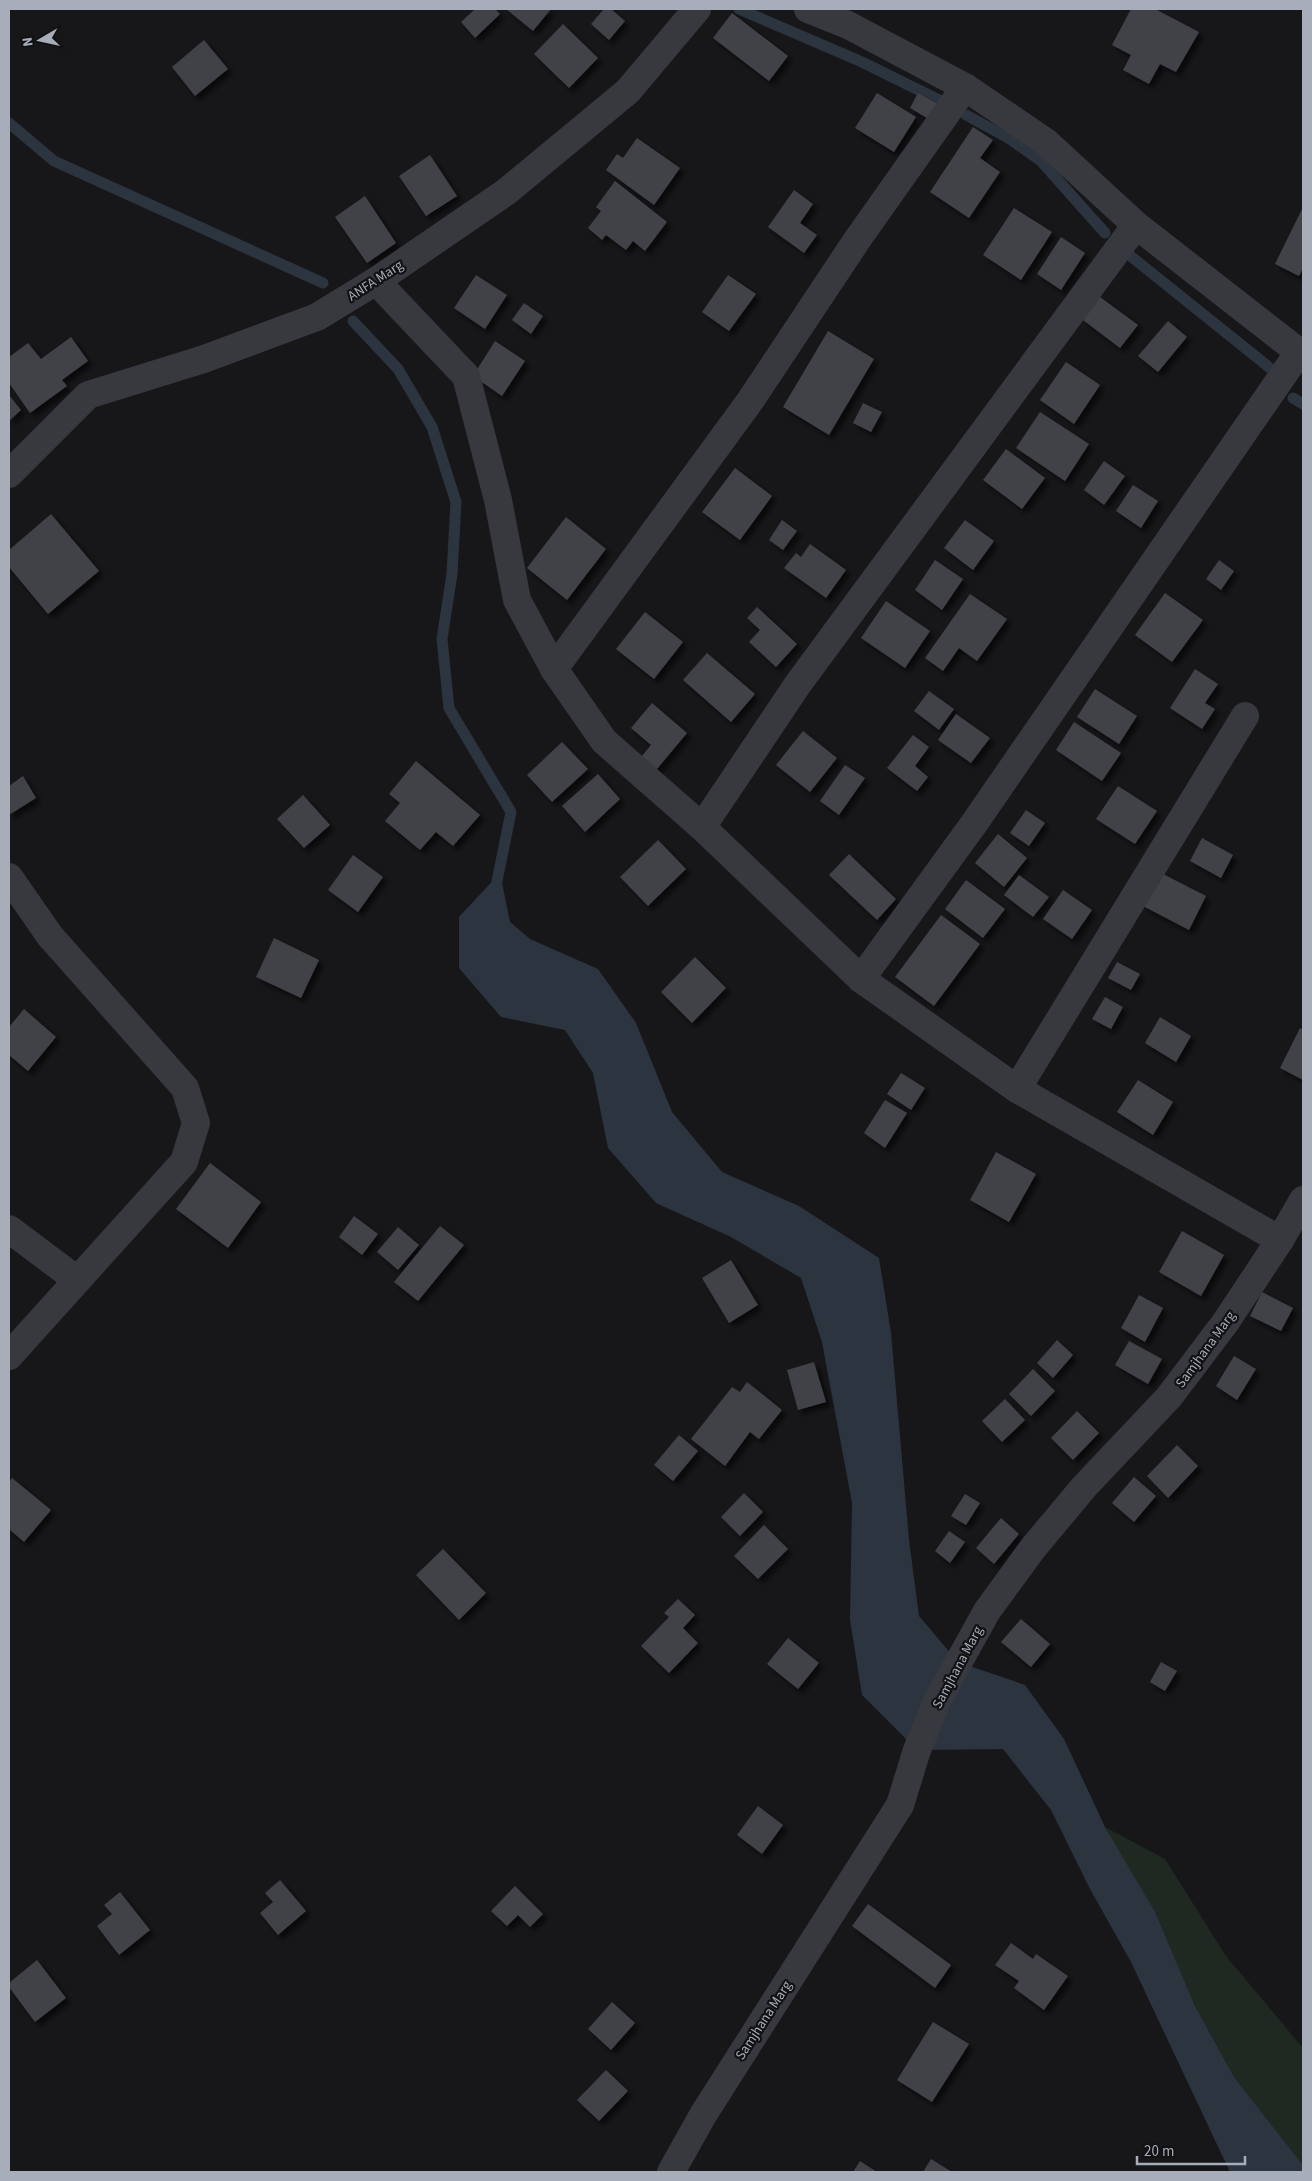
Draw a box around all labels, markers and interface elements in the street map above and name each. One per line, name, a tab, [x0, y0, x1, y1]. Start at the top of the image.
north arrow	[15, 15, 65, 65]
text: N	[18, 36, 39, 48]
street label: ANFA Marg	[344, 255, 407, 306]
street label: Samjhana Marg	[1171, 1307, 1241, 1392]
street label: Samjhana Marg	[928, 1623, 988, 1712]
street label: Samjhana Marg	[731, 1977, 797, 2064]
scale bar	[1137, 2134, 1244, 2166]
text: 20 m	[1144, 2141, 1174, 2162]

